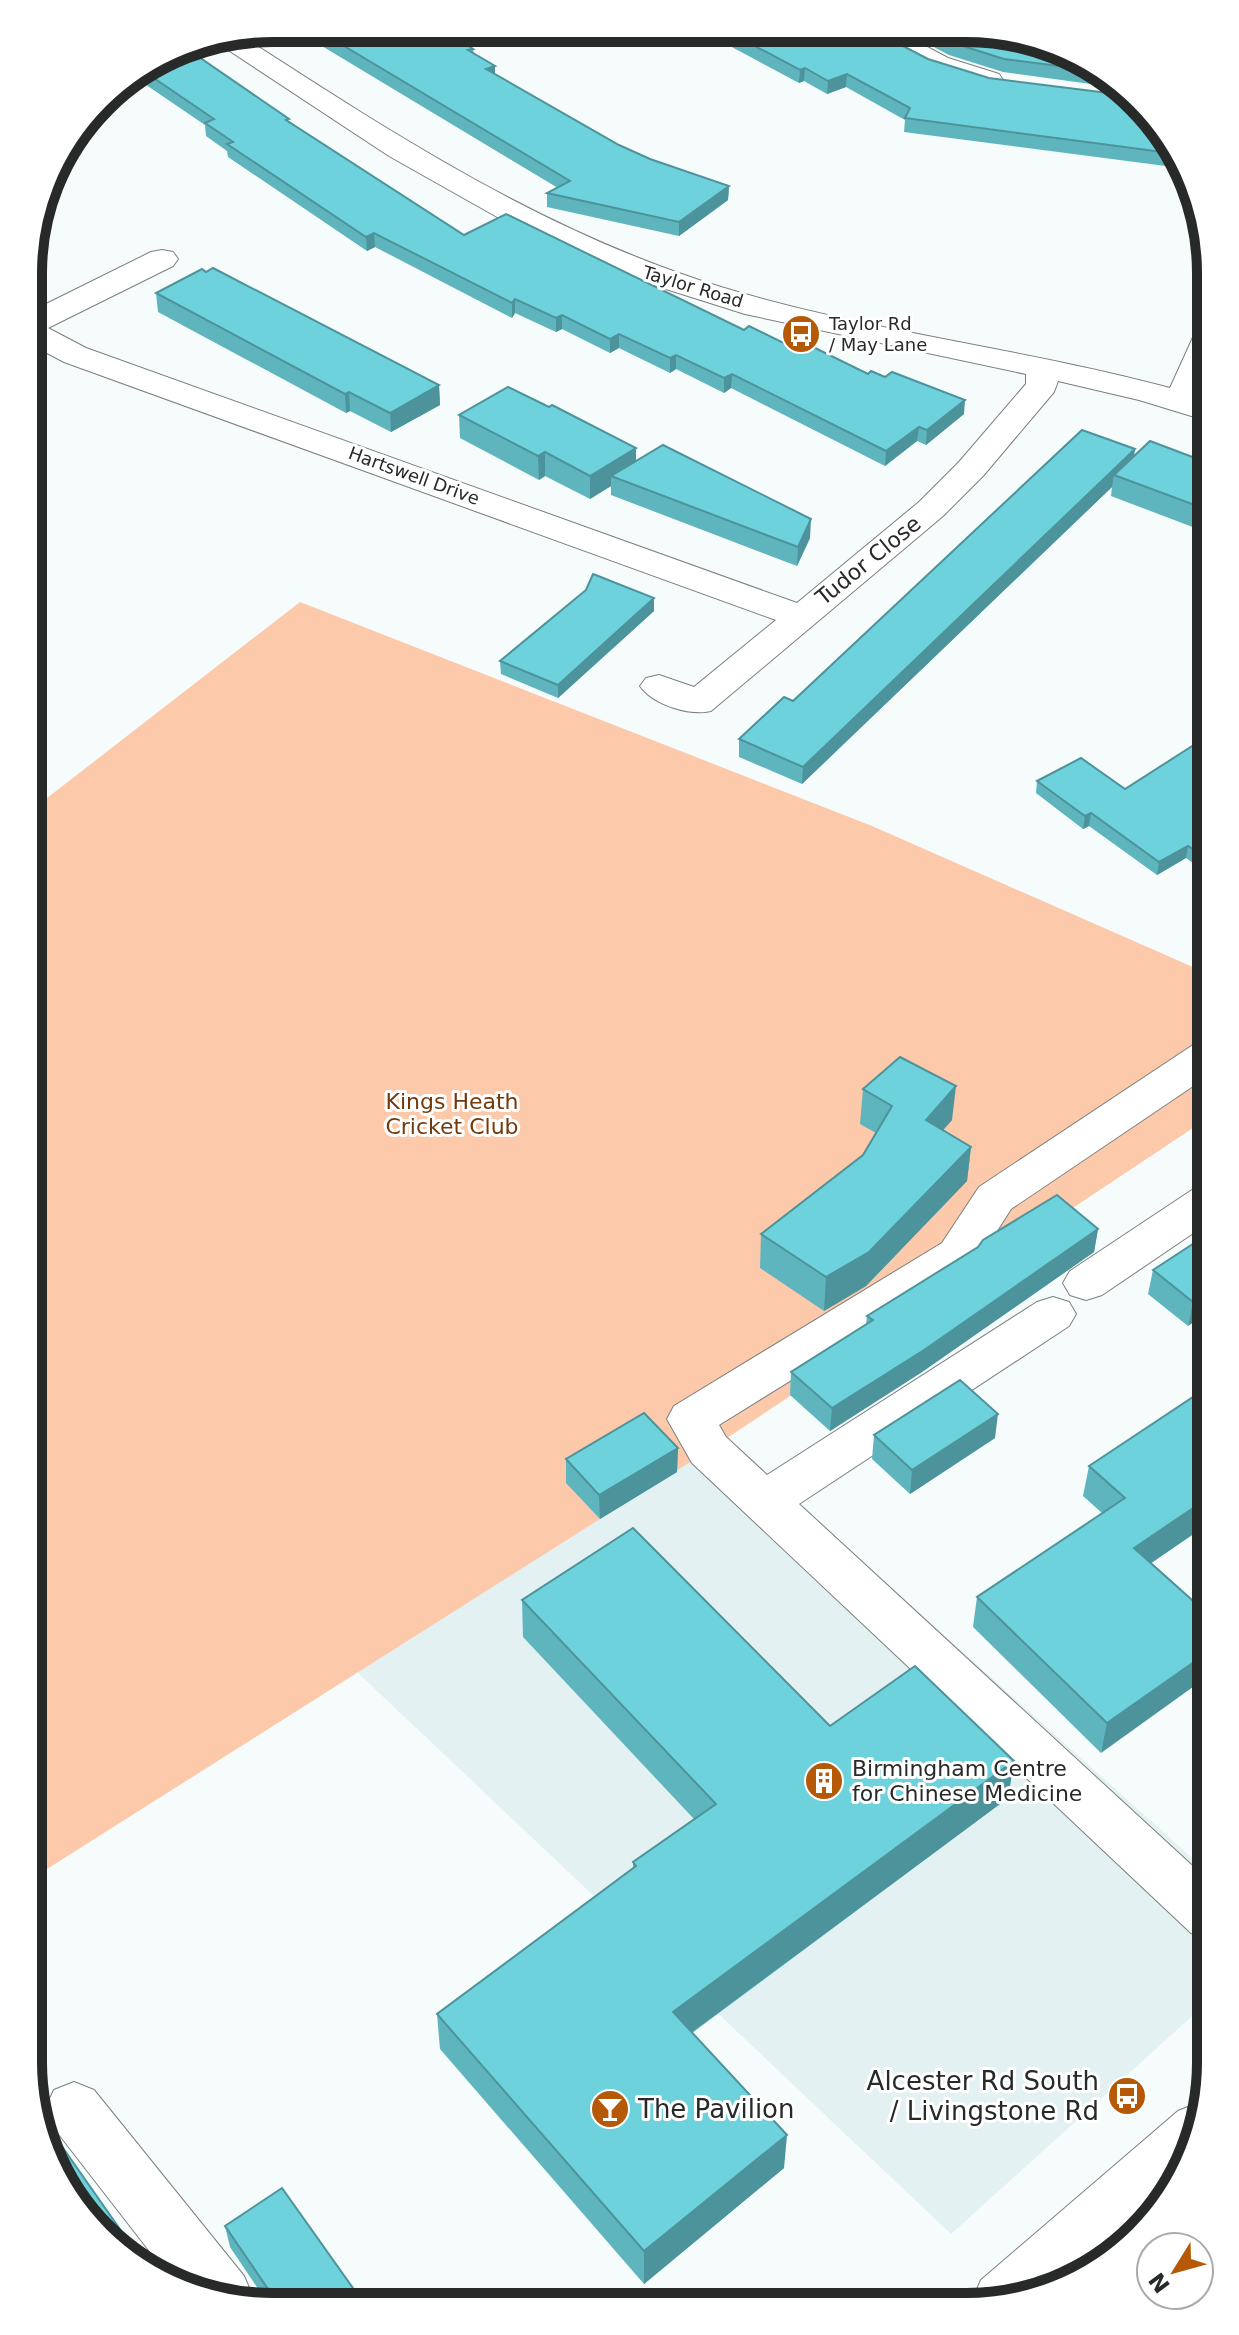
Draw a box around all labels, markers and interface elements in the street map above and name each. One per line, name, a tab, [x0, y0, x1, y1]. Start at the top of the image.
street label: Taylor Road	[639, 261, 746, 312]
bus stop icon: Taylor Rd / May Lane	[780, 313, 822, 355]
place label: Taylor Rd / May Lane	[828, 313, 927, 355]
street label: Hartswell Drive	[346, 442, 483, 509]
street label: Tudor Close	[810, 511, 926, 611]
park label: Kings Heath Cricket Club	[385, 1089, 519, 1139]
place label: Birmingham Centre for Chinese Medicine	[852, 1756, 1082, 1806]
building icon: Birmingham Centre for Chinese Medicine	[803, 1760, 845, 1802]
place label: Alcester Rd South / Livingstone Rd	[867, 2066, 1099, 2126]
bus stop icon: Alcester Rd South / Livingstone Rd	[1106, 2075, 1148, 2117]
bar icon: The Pavilion	[589, 2088, 631, 2130]
place label: The Pavilion	[637, 2094, 795, 2124]
north arrow	[1135, 2231, 1215, 2311]
text: N	[1144, 2268, 1175, 2298]

